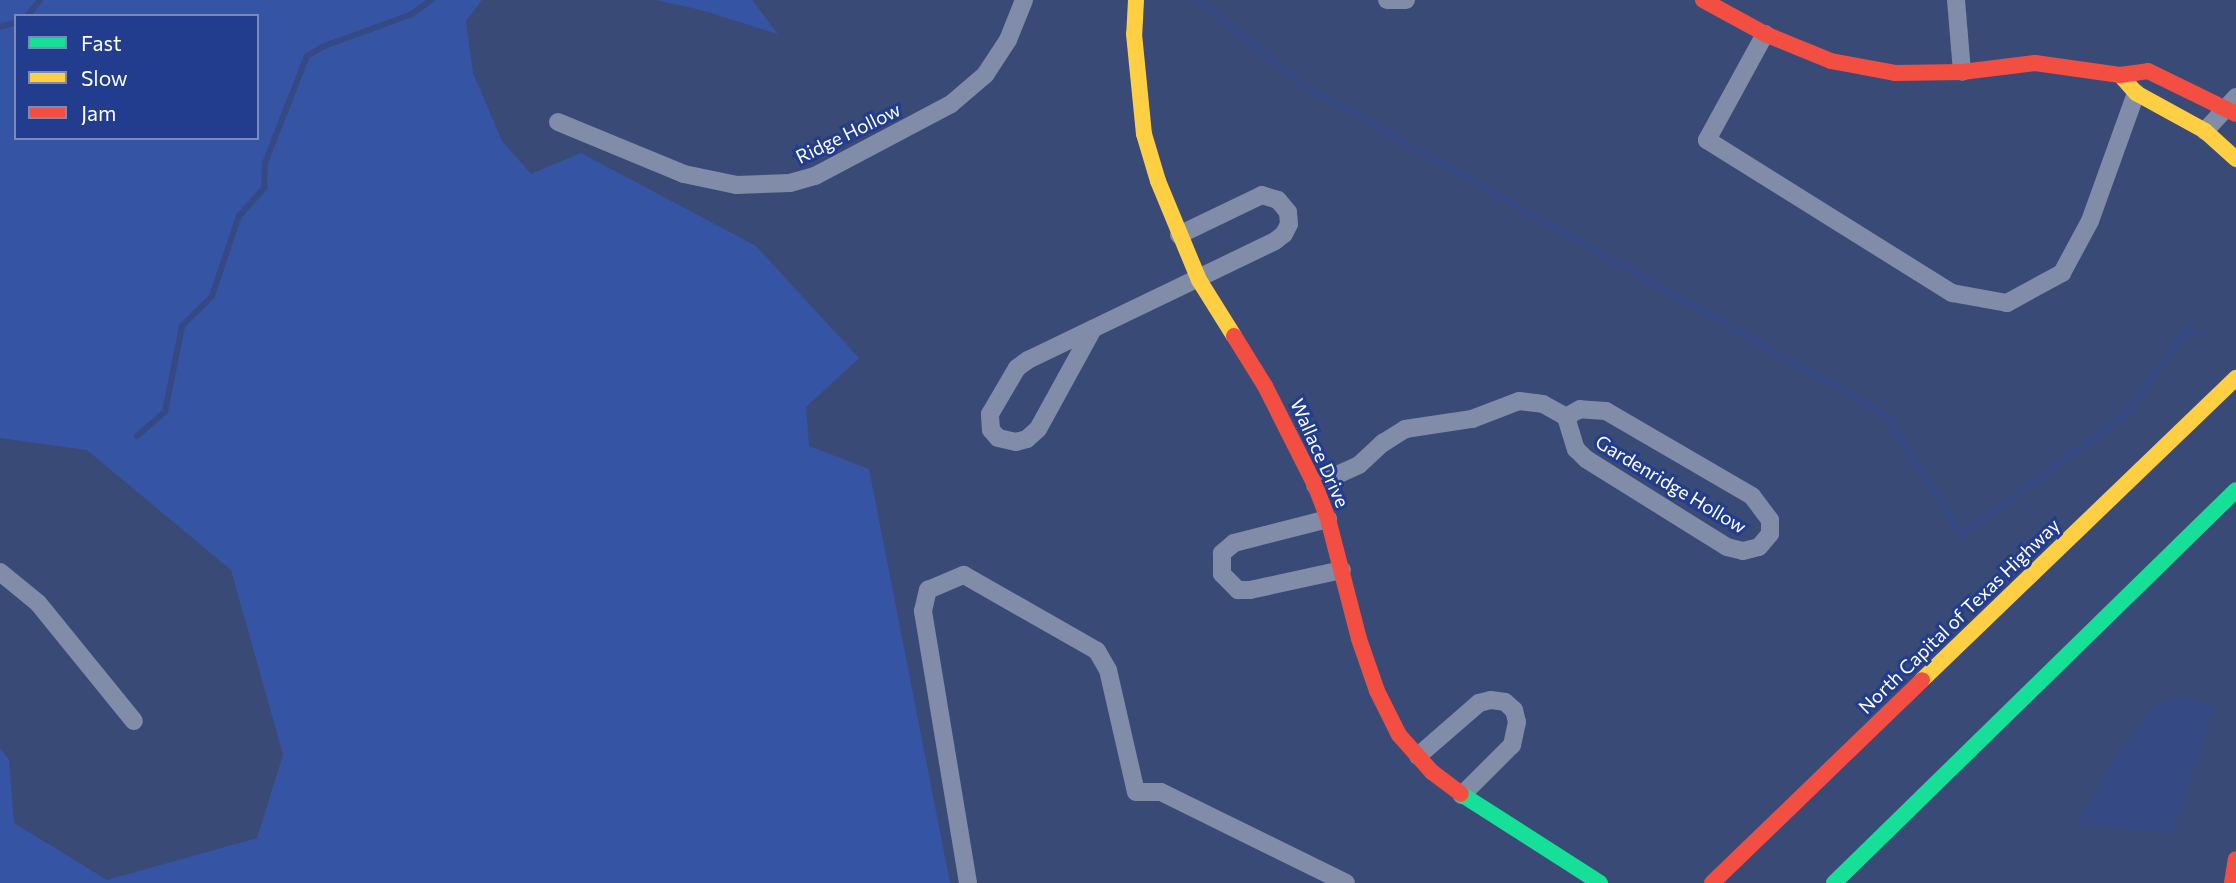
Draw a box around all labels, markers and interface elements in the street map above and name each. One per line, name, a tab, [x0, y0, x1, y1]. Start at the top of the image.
legend	[14, 14, 259, 140]
text: Fast	[81, 30, 122, 55]
text: Slow	[81, 65, 128, 90]
street label: Ridge Hollow	[792, 98, 904, 168]
text: Jam	[81, 100, 116, 125]
street label: Wallace Drive	[1286, 395, 1354, 511]
street label: Gardenridge Hollow	[1592, 430, 1750, 538]
street label: North Capital of Texas Highway	[1854, 514, 2064, 718]

